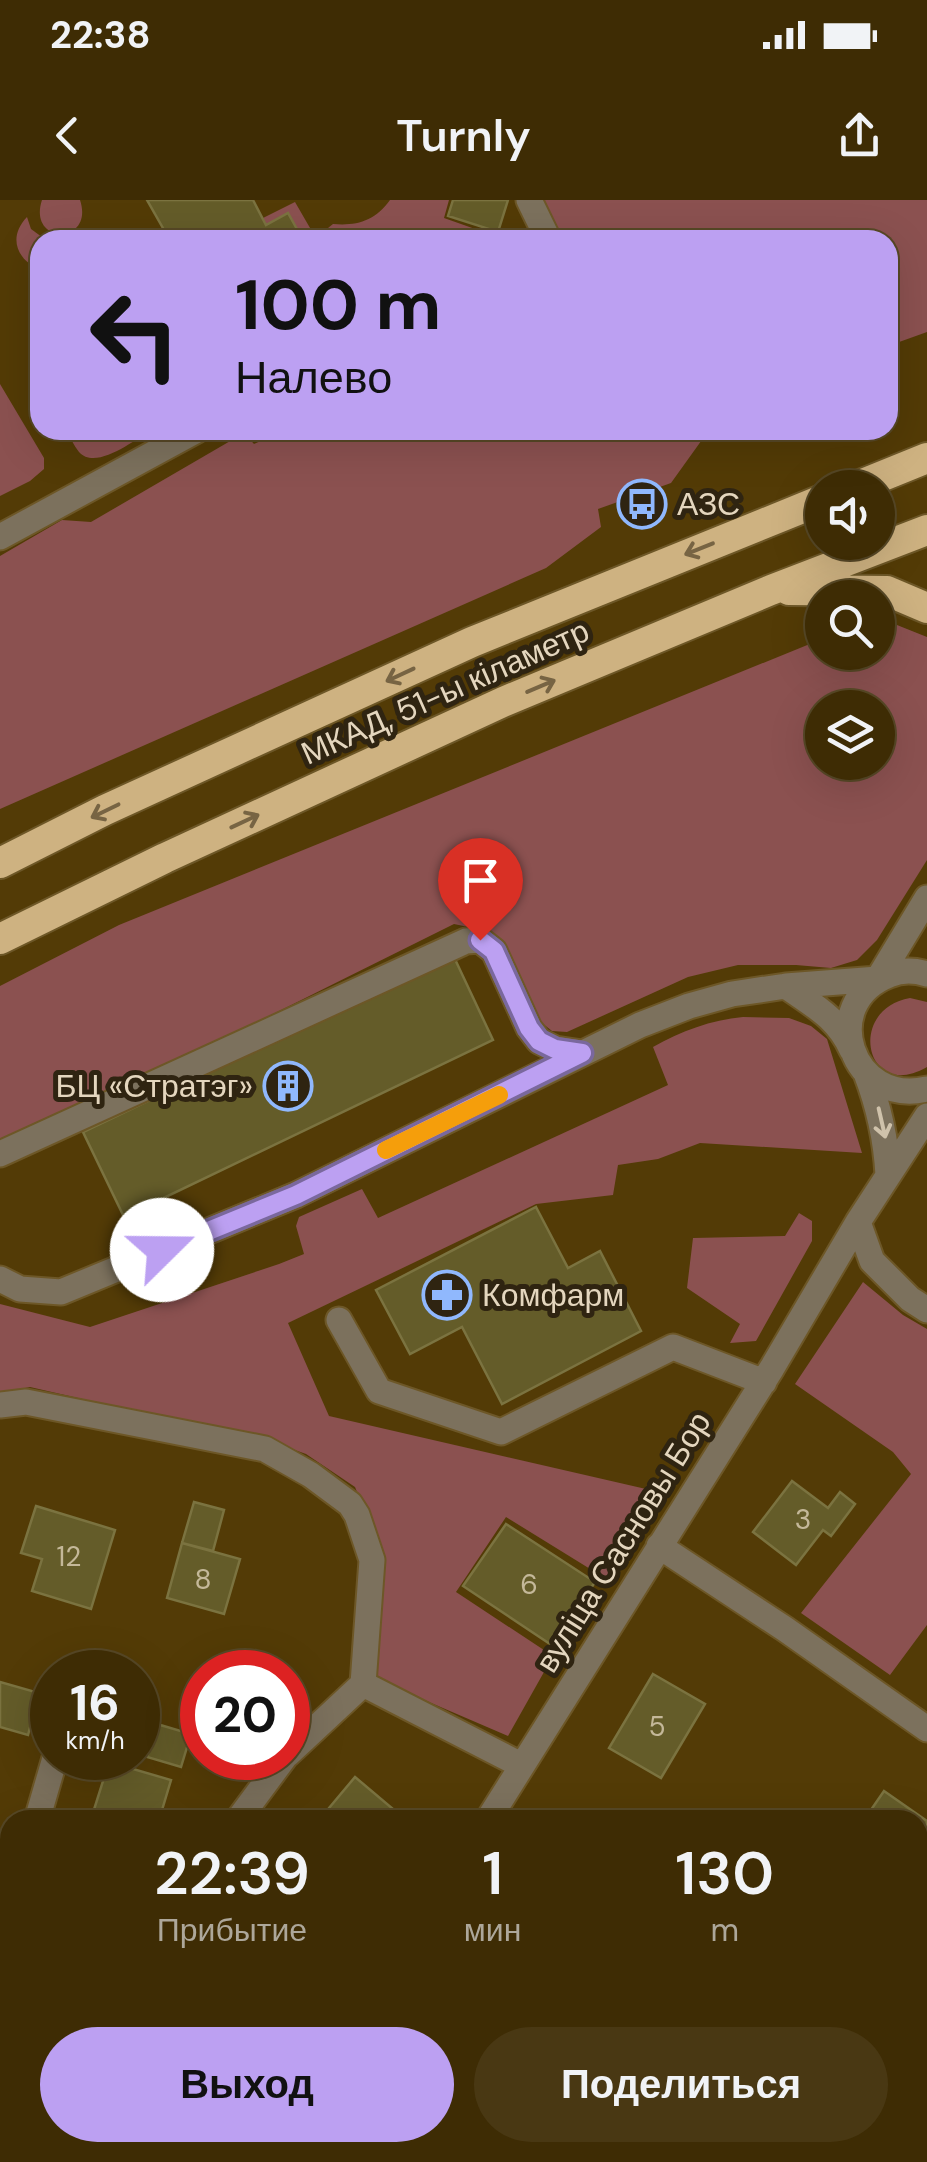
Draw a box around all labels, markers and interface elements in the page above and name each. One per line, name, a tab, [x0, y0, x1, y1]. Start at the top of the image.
text: 22:38	[50, 10, 150, 60]
text: Turnly	[396, 106, 531, 165]
icon: back	[40, 108, 95, 163]
icon: share	[832, 108, 887, 163]
text: 100 m	[235, 260, 441, 351]
icon: left	[70, 270, 200, 400]
text: Налево	[235, 348, 392, 407]
map controls	[805, 470, 895, 780]
button: sound	[805, 470, 895, 560]
bus stop icon: АЗС	[616, 478, 668, 530]
place label: АЗС	[677, 483, 740, 525]
one-way arrow	[685, 541, 715, 559]
button: search	[805, 580, 895, 670]
street label: МКАД, 51-ы кіламетр	[294, 610, 596, 774]
one-way arrow	[385, 667, 416, 685]
one-way arrow	[525, 675, 556, 693]
button: layers	[805, 690, 895, 780]
one-way arrow	[90, 802, 120, 821]
one-way arrow	[230, 810, 260, 829]
pin	[438, 838, 523, 941]
icon: arrive	[453, 853, 508, 908]
building icon: БЦ «Стратэг»	[262, 1060, 314, 1112]
place label: БЦ «Стратэг»	[56, 1065, 253, 1107]
one-way arrow	[874, 1106, 892, 1138]
position arrow	[110, 1198, 214, 1302]
pharmacy icon: Комфарм	[421, 1269, 473, 1321]
place label: Комфарм	[482, 1274, 624, 1316]
street label: вуліца Сасновы Бор	[526, 1404, 720, 1680]
house number: 3	[795, 1501, 811, 1538]
house number: 12	[57, 1538, 81, 1575]
house number: 8	[194, 1561, 212, 1598]
house number: 6	[520, 1566, 538, 1603]
speed limit sign: 20	[180, 1650, 310, 1780]
text: 16	[70, 1670, 120, 1736]
house number: 5	[648, 1708, 666, 1745]
text: km/h	[65, 1724, 125, 1757]
text: 22:39	[154, 1834, 310, 1913]
text: 1	[482, 1834, 503, 1913]
text: 130	[675, 1834, 774, 1913]
text: Прибытие	[157, 1909, 307, 1951]
text: мин	[464, 1909, 521, 1951]
text: m	[710, 1909, 739, 1951]
button: Выход	[40, 2027, 454, 2142]
button: Поделиться	[474, 2027, 888, 2142]

